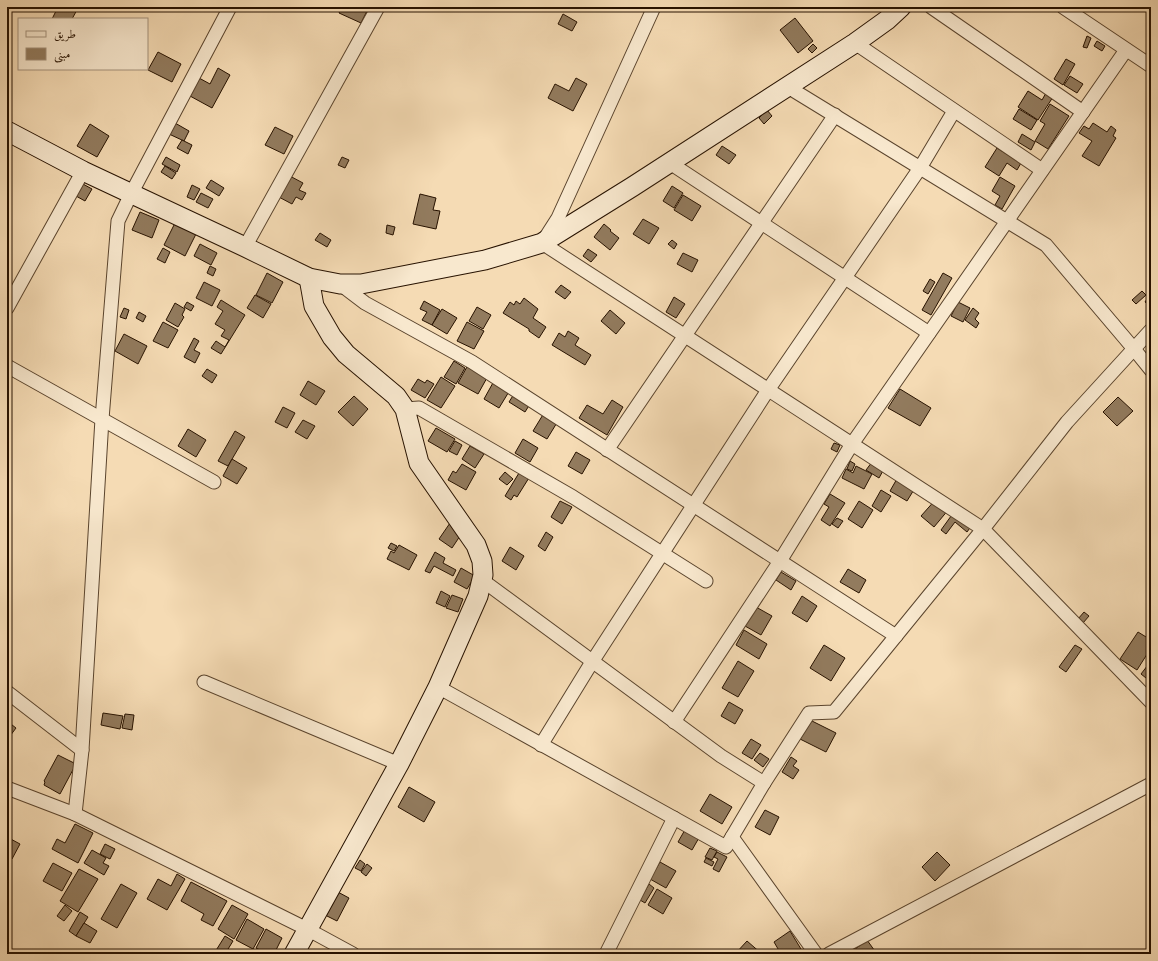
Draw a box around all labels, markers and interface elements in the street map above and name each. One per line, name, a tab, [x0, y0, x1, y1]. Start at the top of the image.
legend	[18, 18, 148, 70]
text: طريق	[54, 25, 76, 42]
text: مبنى	[54, 45, 70, 63]

